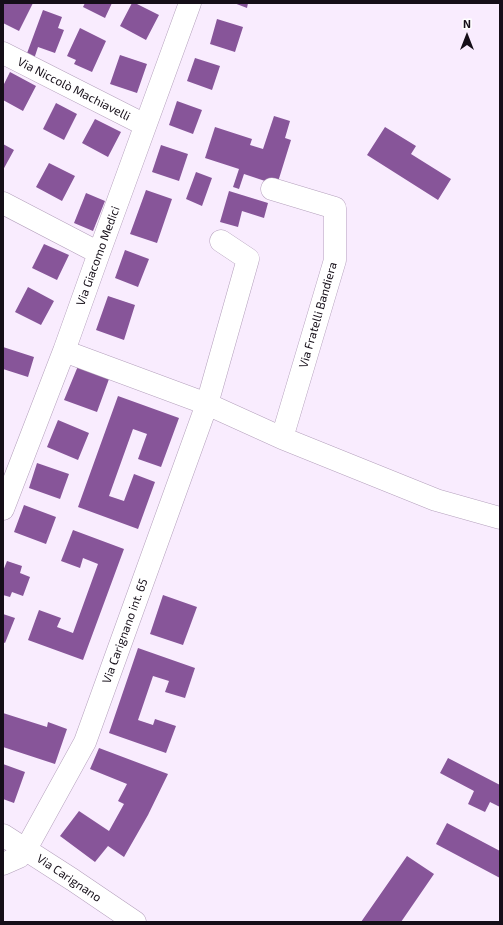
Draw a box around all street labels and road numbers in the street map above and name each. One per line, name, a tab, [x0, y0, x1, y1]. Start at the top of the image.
street label: Via Niccolò Machiavelli	[15, 54, 133, 124]
street label: Via Giacomo Medici	[73, 204, 123, 308]
street label: Via Fratelli Bandiera	[296, 260, 340, 370]
street label: Via Carignano int. 65	[99, 577, 151, 685]
street label: Via Carignano	[34, 851, 104, 905]

